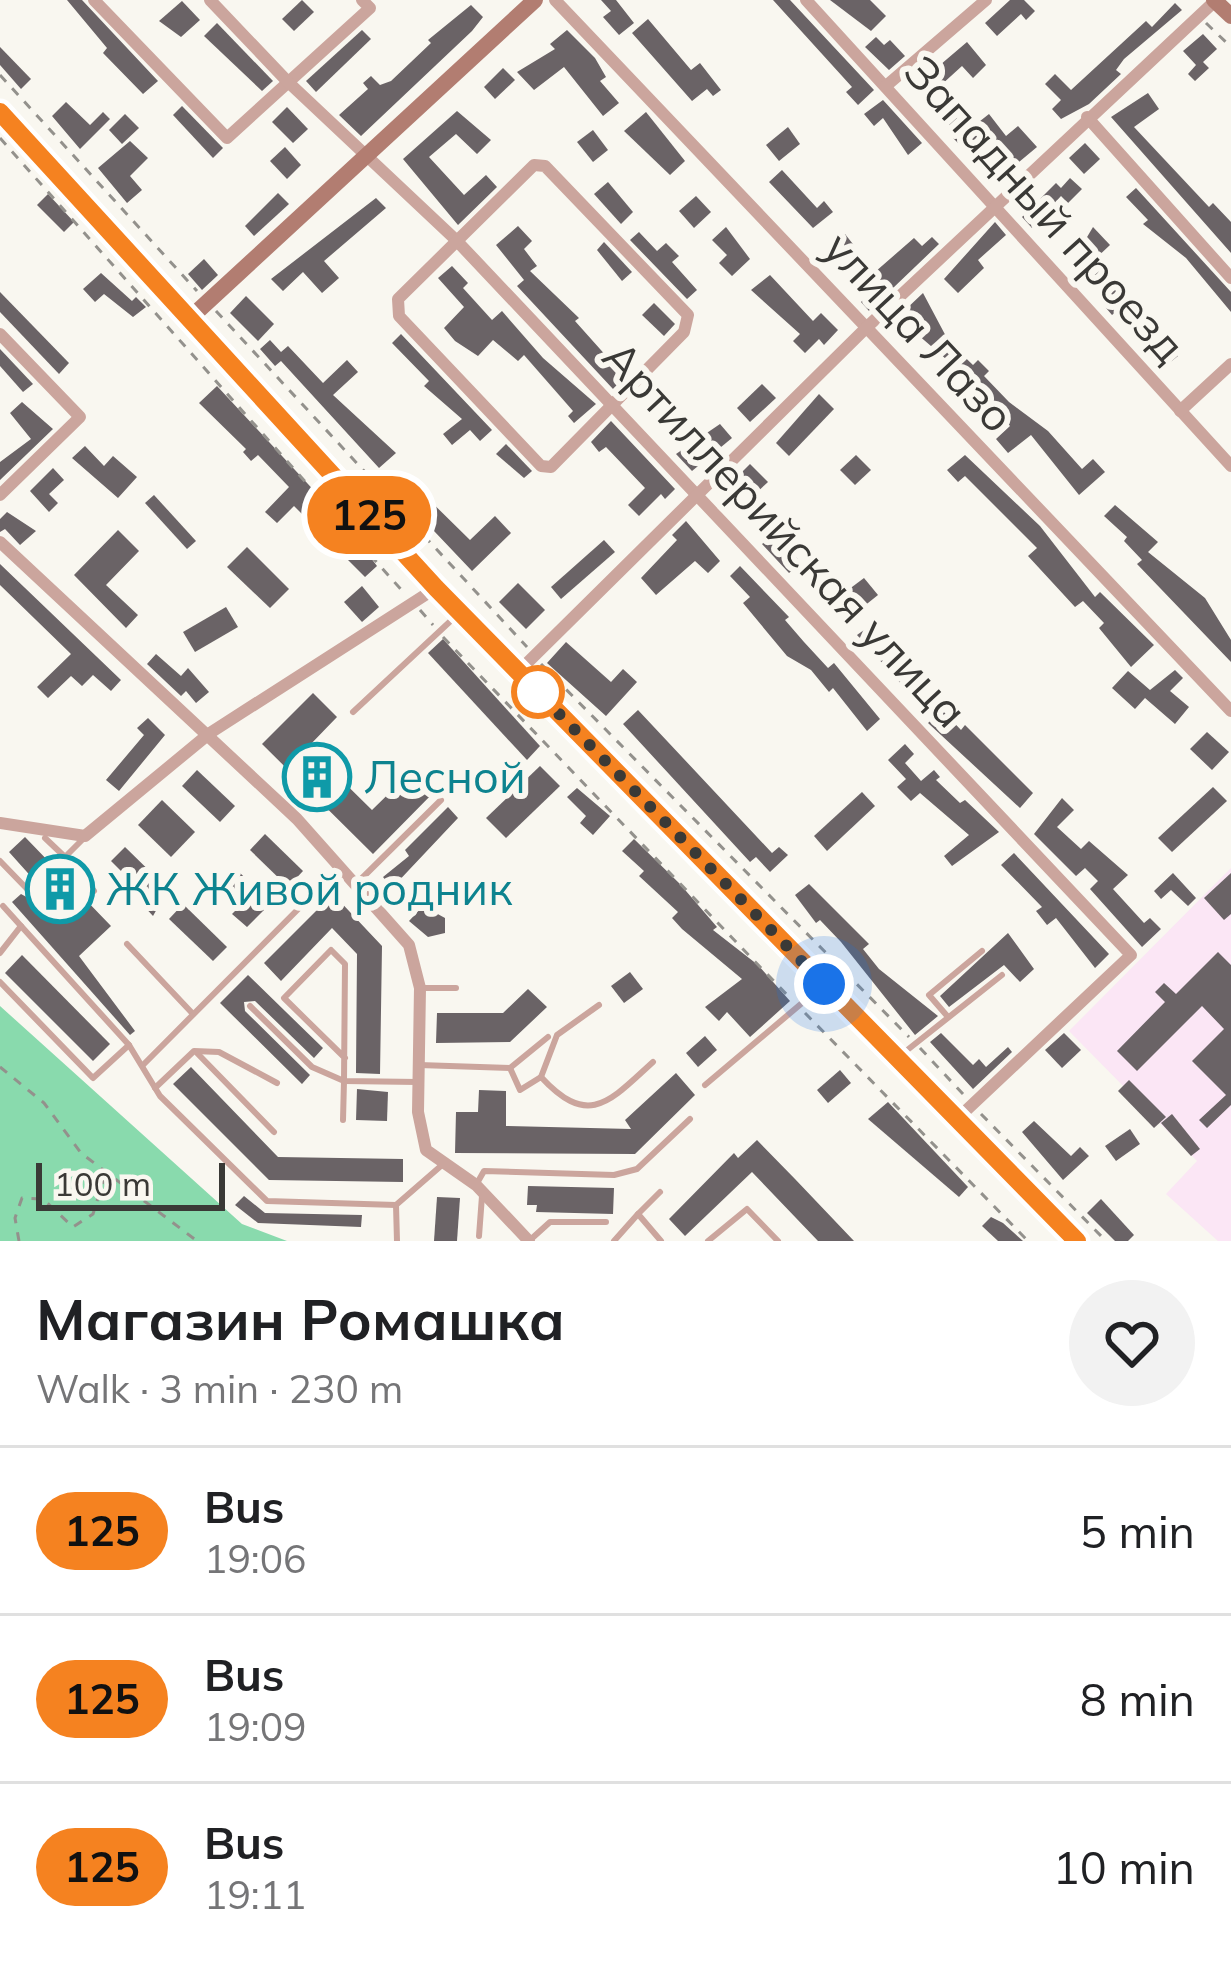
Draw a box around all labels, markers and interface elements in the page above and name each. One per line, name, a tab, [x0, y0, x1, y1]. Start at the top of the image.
street label: Западный проезд	[893, 43, 1198, 373]
street label: улица Лазо	[813, 219, 1027, 443]
street label: Артиллерийская улица	[592, 328, 980, 738]
line badge: 125	[300, 476, 438, 554]
text: 125	[331, 488, 407, 541]
unlabelled marker	[513, 667, 563, 717]
building icon: Лесной	[282, 742, 352, 812]
place label: Лесной	[364, 748, 526, 804]
building icon: ЖК Живой родник	[25, 854, 95, 924]
place label: ЖК Живой родник	[106, 860, 513, 916]
your location	[794, 954, 854, 1014]
scale bar	[36, 1157, 225, 1210]
text: 100 m	[54, 1163, 151, 1204]
button: heart	[1069, 1280, 1195, 1406]
text: Магазин Ромашка	[36, 1283, 565, 1354]
text: Walk · 3 min · 230 m	[36, 1364, 403, 1413]
text: Bus	[204, 1478, 284, 1534]
text: 5 min	[1080, 1503, 1195, 1559]
text: 125	[64, 1504, 140, 1557]
text: 19:06	[204, 1534, 307, 1583]
text: Bus	[204, 1646, 284, 1702]
text: 8 min	[1080, 1671, 1195, 1727]
text: 125	[64, 1672, 140, 1725]
text: 19:09	[204, 1702, 307, 1751]
text: Bus	[204, 1814, 284, 1870]
text: 10 min	[1053, 1839, 1195, 1895]
text: 125	[64, 1840, 140, 1893]
text: 19:11	[204, 1870, 307, 1919]

